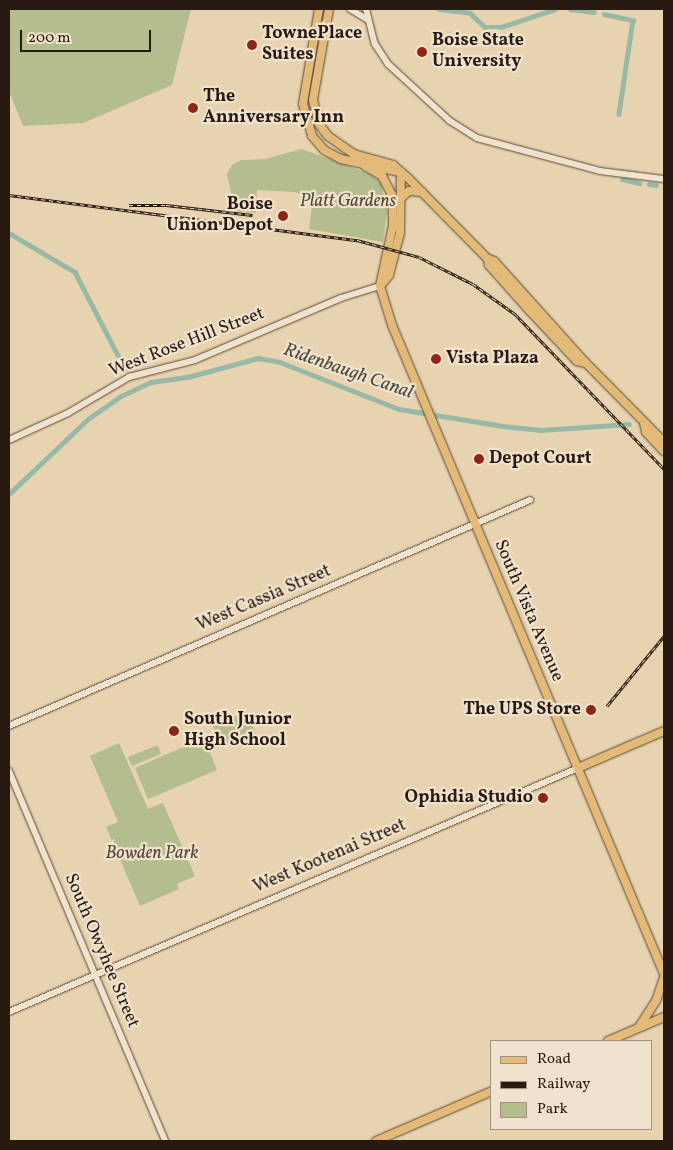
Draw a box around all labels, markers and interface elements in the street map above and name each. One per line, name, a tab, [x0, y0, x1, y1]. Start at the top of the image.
scale bar	[22, 20, 154, 52]
place label: TownePlace Suites	[262, 24, 362, 66]
text: 200 m	[28, 28, 71, 49]
place label: Boise State University	[432, 31, 524, 74]
marker: TownePlace Suites	[246, 39, 258, 51]
marker: Boise State University	[416, 46, 428, 58]
place label: The Anniversary Inn	[203, 87, 344, 130]
marker: The Anniversary Inn	[187, 102, 199, 114]
park label: Platt Gardens	[300, 191, 396, 213]
place label: Boise Union Depot	[166, 195, 273, 238]
marker: Boise Union Depot	[277, 210, 289, 222]
street label: West Rose Hill Street	[106, 303, 268, 383]
water label: Ridenbaugh Canal	[280, 339, 416, 405]
place label: Vista Plaza	[446, 348, 539, 370]
marker: Vista Plaza	[430, 353, 442, 365]
place label: Depot Court	[489, 448, 592, 470]
marker: Depot Court	[473, 453, 485, 465]
street label: South Vista Avenue	[488, 537, 568, 685]
street label: West Cassia Street	[193, 561, 335, 637]
place label: The UPS Store	[463, 699, 581, 721]
marker: The UPS Store	[585, 704, 597, 716]
place label: South Junior High School	[184, 710, 292, 752]
marker: South Junior High School	[168, 725, 180, 737]
place label: Ophidia Studio	[405, 787, 533, 809]
marker: Ophidia Studio	[537, 792, 549, 804]
street label: West Kootenai Street	[250, 815, 410, 899]
park label: Bowden Park	[105, 843, 199, 865]
street label: South Owyhee Street	[59, 871, 143, 1031]
legend	[490, 1040, 653, 1130]
text: Road	[537, 1049, 571, 1070]
text: Railway	[537, 1074, 590, 1095]
text: Park	[537, 1099, 568, 1120]

